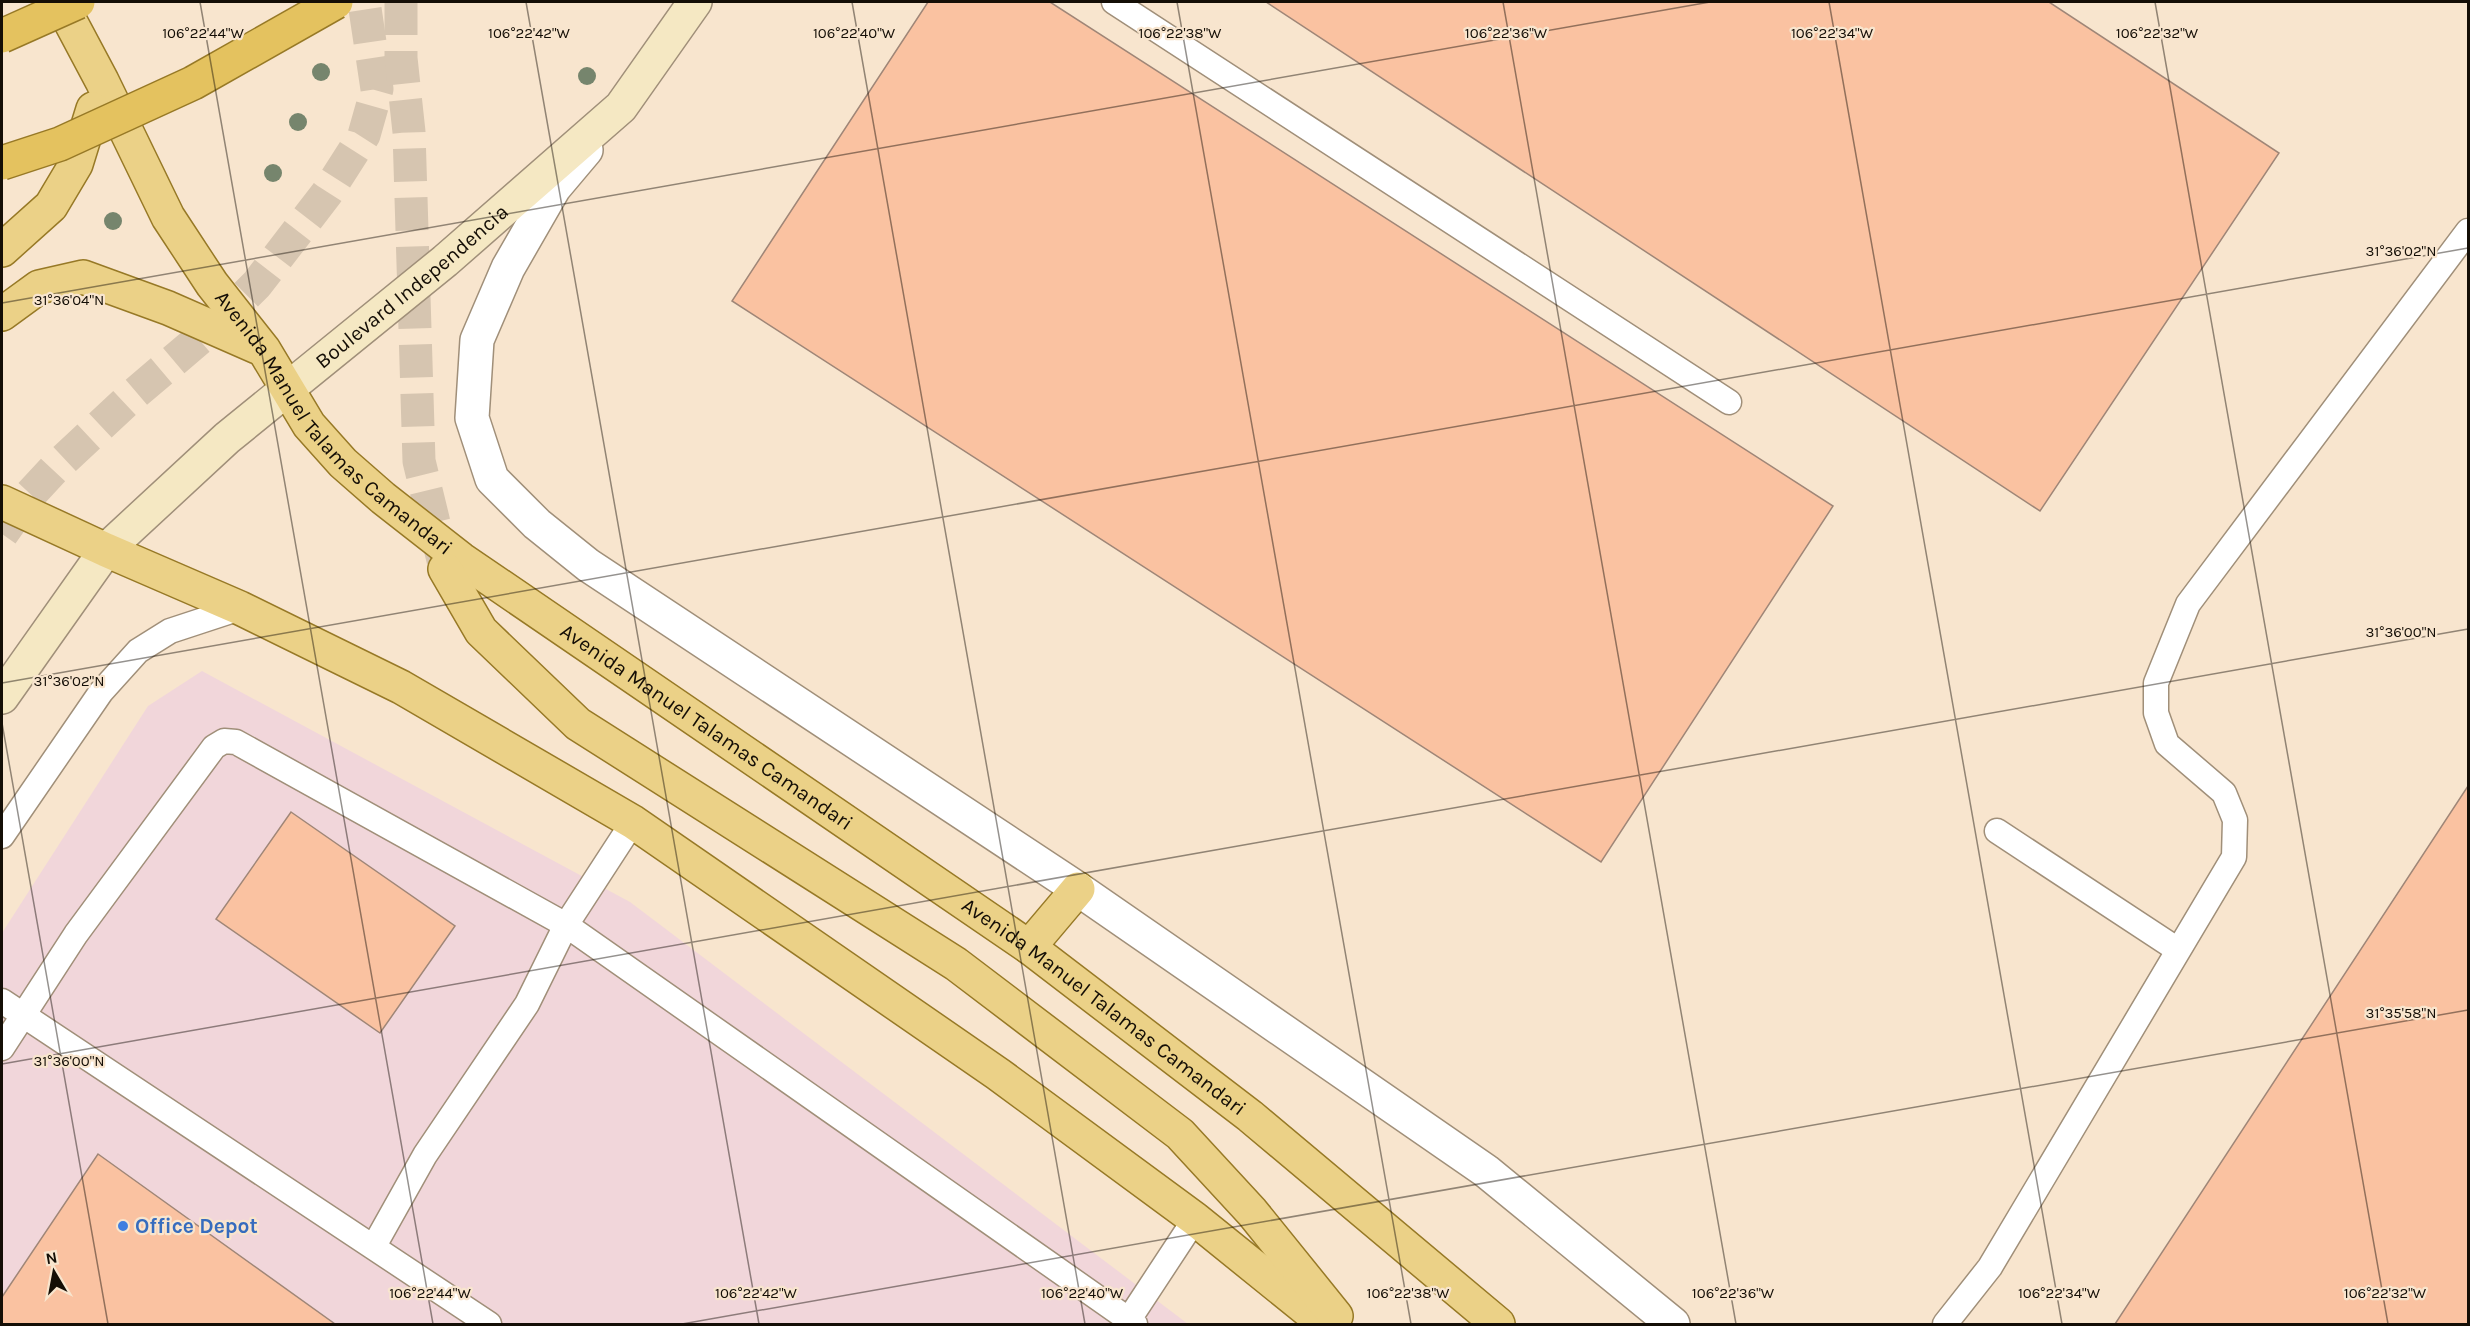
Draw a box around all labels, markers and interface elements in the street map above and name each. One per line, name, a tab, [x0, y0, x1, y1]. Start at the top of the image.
text: 106°22'44"W	[162, 24, 244, 42]
text: 106°22'42"W	[488, 24, 571, 42]
text: 106°22'40"W	[813, 24, 896, 42]
text: 106°22'38"W	[1138, 24, 1222, 42]
text: 106°22'36"W	[1465, 24, 1548, 42]
text: 106°22'34"W	[1791, 24, 1874, 42]
text: 106°22'32"W	[2116, 24, 2199, 42]
street label: Boulevard Independencia	[311, 199, 513, 373]
text: 31°36'02"N	[2366, 242, 2436, 260]
street label: Avenida Manuel Talamas Camandari	[210, 286, 457, 560]
text: 31°36'04"N	[34, 291, 104, 309]
street label: Avenida Manuel Talamas Camandari	[556, 619, 857, 835]
text: 31°36'00"N	[2365, 623, 2437, 641]
text: 31°36'02"N	[34, 672, 104, 690]
street label: Avenida Manuel Talamas Camandari	[957, 893, 1251, 1121]
text: 31°35'58"N	[2366, 1004, 2436, 1022]
text: 31°36'00"N	[33, 1052, 105, 1070]
place label: Office Depot	[135, 1214, 258, 1238]
marker: Office Depot	[116, 1219, 130, 1233]
north arrow	[24, 1242, 84, 1302]
text: N	[44, 1247, 59, 1268]
text: 106°22'44"W	[389, 1284, 471, 1302]
text: 106°22'42"W	[715, 1284, 798, 1302]
text: 106°22'40"W	[1041, 1284, 1124, 1302]
text: 106°22'38"W	[1366, 1284, 1450, 1302]
text: 106°22'36"W	[1692, 1284, 1775, 1302]
text: 106°22'34"W	[2018, 1284, 2101, 1302]
text: 106°22'32"W	[2344, 1284, 2427, 1302]

